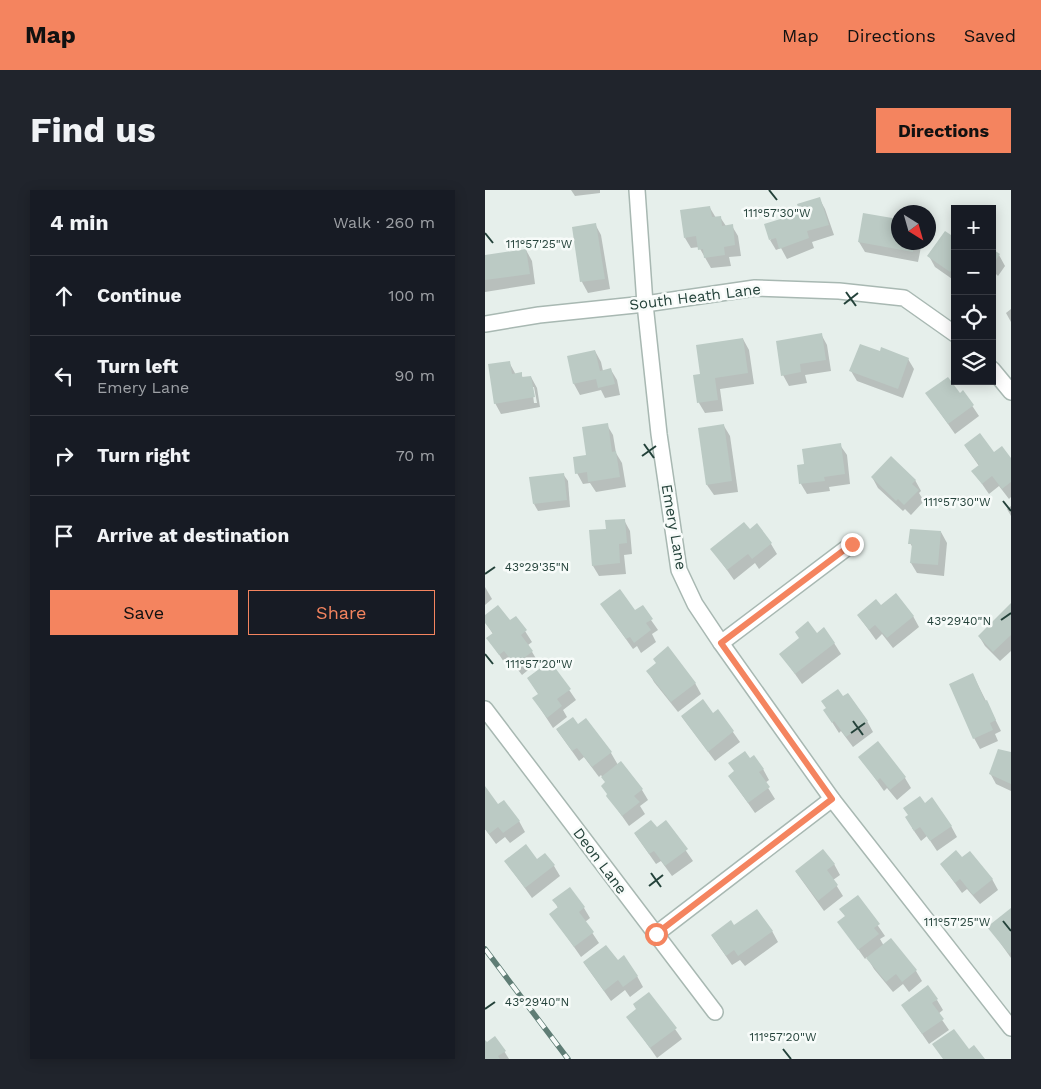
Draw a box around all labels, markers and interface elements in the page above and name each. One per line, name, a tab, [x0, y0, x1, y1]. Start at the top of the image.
text: Map	[25, 21, 76, 49]
text: Map	[782, 25, 819, 46]
text: Directions	[847, 25, 936, 46]
text: Saved	[964, 25, 1016, 46]
button: Directions	[876, 108, 1011, 153]
text: Find us	[30, 109, 156, 151]
north arrow	[891, 205, 936, 250]
map controls	[951, 205, 996, 385]
button: +	[951, 205, 996, 250]
text: 111°57'30"W	[744, 206, 811, 220]
text: 4 min	[50, 210, 108, 235]
text: Walk · 260 m	[333, 213, 435, 232]
text: 111°57'25"W	[506, 237, 573, 251]
button: −	[951, 250, 996, 295]
street label: South Heath Lane	[628, 280, 762, 314]
icon: ahead	[50, 282, 78, 310]
text: Continue	[97, 284, 181, 307]
text: 100 m	[388, 286, 435, 305]
button: locate	[951, 295, 996, 340]
button: layers	[951, 340, 996, 385]
text: Turn left	[97, 355, 178, 378]
icon: left	[50, 362, 78, 390]
text: 90 m	[394, 366, 435, 385]
text: Emery Lane	[97, 378, 189, 397]
icon: right	[50, 442, 78, 470]
text: Turn right	[97, 444, 190, 467]
text: 70 m	[396, 446, 435, 465]
street label: Emery Lane	[658, 483, 690, 571]
text: 111°57'30"W	[924, 495, 991, 509]
icon: arrive	[50, 522, 78, 550]
text: Arrive at destination	[97, 524, 289, 547]
route end	[841, 533, 864, 556]
text: 43°29'35"N	[505, 560, 569, 574]
button: Save	[50, 590, 238, 635]
button: Share	[248, 590, 435, 635]
text: 43°29'40"N	[927, 614, 991, 628]
text: 111°57'20"W	[506, 657, 573, 671]
street label: Deon Lane	[569, 824, 631, 898]
text: 111°57'25"W	[924, 915, 991, 929]
route start	[645, 923, 668, 946]
text: 43°29'40"N	[505, 995, 569, 1009]
text: 111°57'20"W	[750, 1030, 817, 1044]

